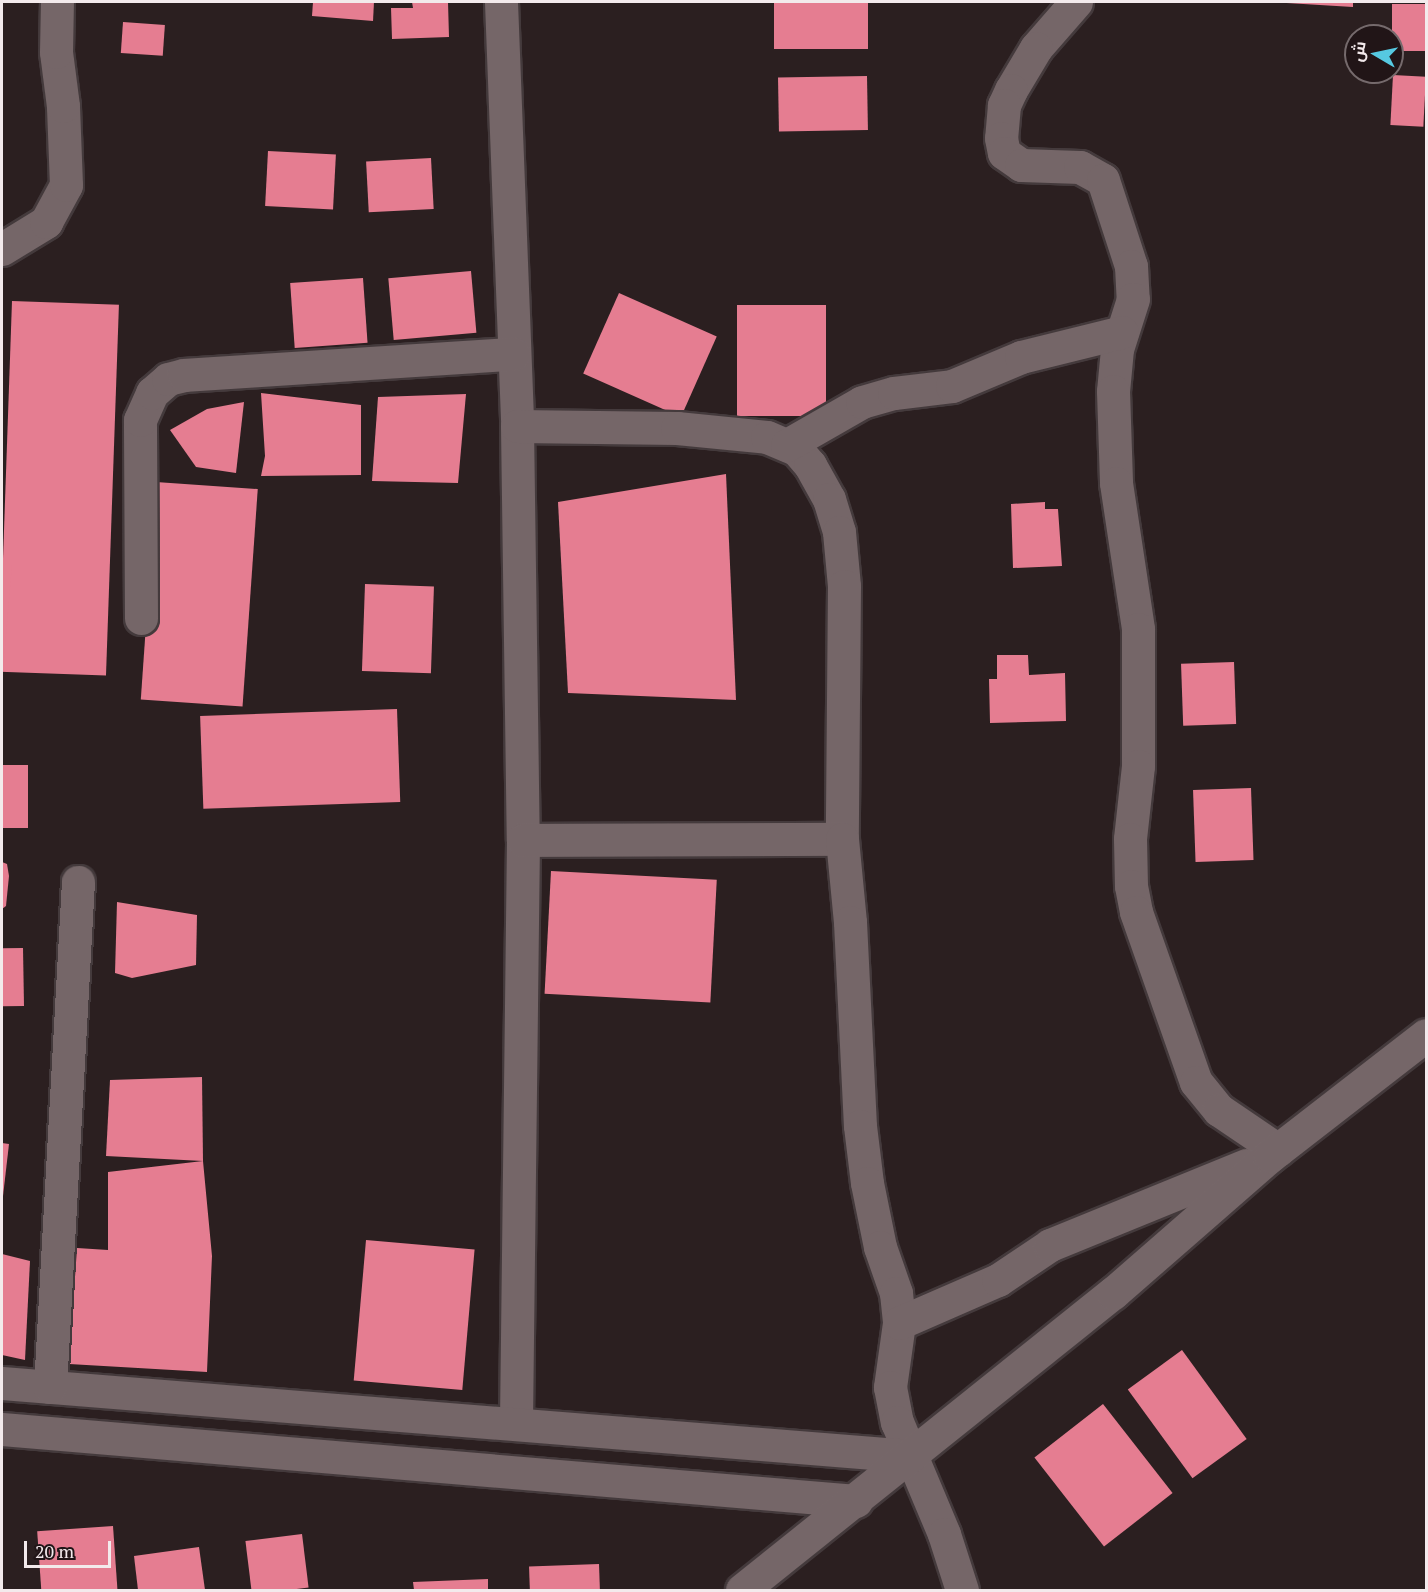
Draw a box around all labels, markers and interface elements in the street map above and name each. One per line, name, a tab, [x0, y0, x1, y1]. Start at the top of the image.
north arrow	[1344, 24, 1404, 84]
text: ش	[1346, 40, 1371, 63]
scale bar	[27, 1529, 114, 1567]
text: 20 m	[35, 1539, 74, 1563]

